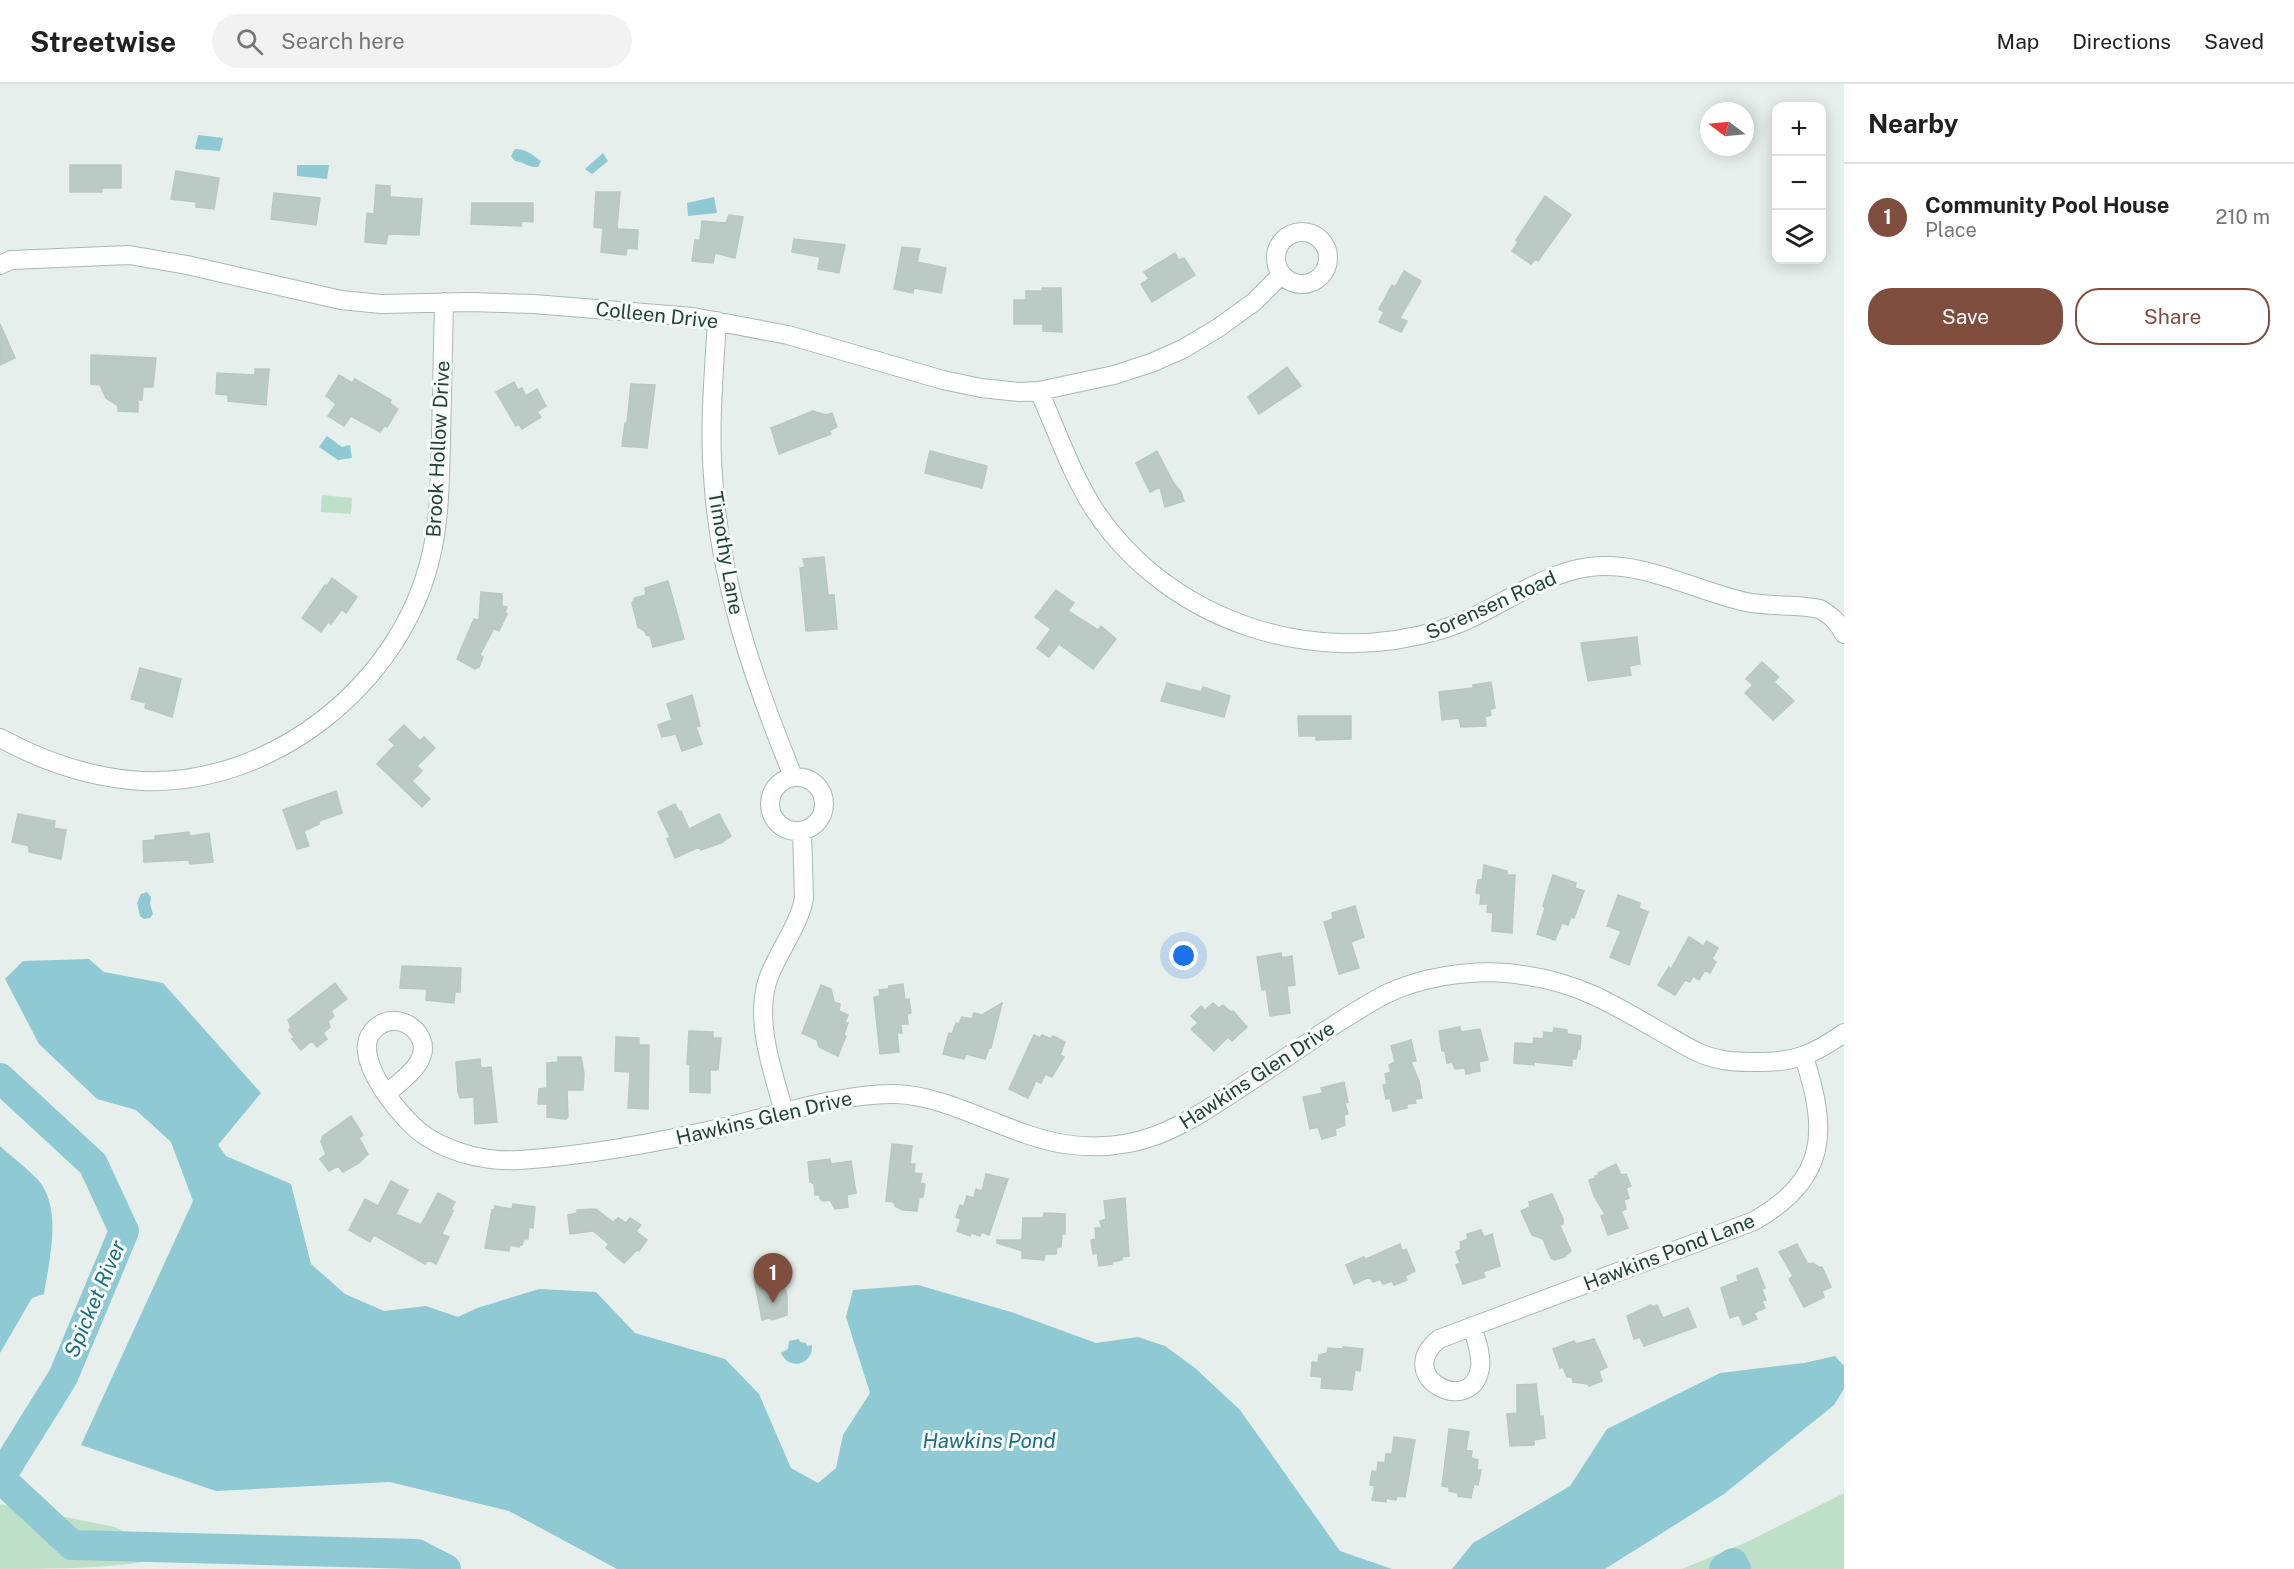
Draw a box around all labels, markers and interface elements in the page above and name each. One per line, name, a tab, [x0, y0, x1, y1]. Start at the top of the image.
search box	[212, 14, 632, 68]
text: Streetwise	[30, 25, 176, 58]
icon: search	[233, 25, 266, 58]
text: Search here	[281, 28, 405, 54]
text: Map	[1997, 29, 2039, 54]
text: Directions	[2072, 29, 2171, 54]
text: Saved	[2204, 29, 2264, 54]
north arrow	[1700, 102, 1754, 156]
map controls	[1772, 102, 1826, 264]
button: +	[1772, 102, 1826, 156]
text: Nearby	[1868, 108, 1958, 139]
button: −	[1772, 156, 1826, 210]
text: Community Pool House	[1925, 192, 2169, 218]
text: 1	[1883, 205, 1892, 229]
text: 210 m	[2216, 205, 2270, 229]
button: layers	[1772, 210, 1826, 264]
text: Place	[1925, 218, 1977, 242]
button: Save	[1868, 288, 2063, 345]
button: Share	[2075, 288, 2270, 345]
street label: Colleen Drive	[594, 297, 720, 333]
street label: Brook Hollow Drive	[421, 360, 455, 538]
street label: Timothy Lane	[703, 490, 749, 616]
street label: Sorensen Road	[1422, 565, 1560, 645]
your location	[1169, 941, 1198, 970]
street label: Hawkins Glen Drive	[1175, 1016, 1339, 1134]
street label: Hawkins Glen Drive	[674, 1086, 854, 1150]
street label: Hawkins Pond Lane	[1580, 1208, 1758, 1296]
water label: Spicket River	[59, 1236, 131, 1361]
pin: 1	[754, 1254, 792, 1303]
water label: Hawkins Pond	[922, 1428, 1056, 1453]

